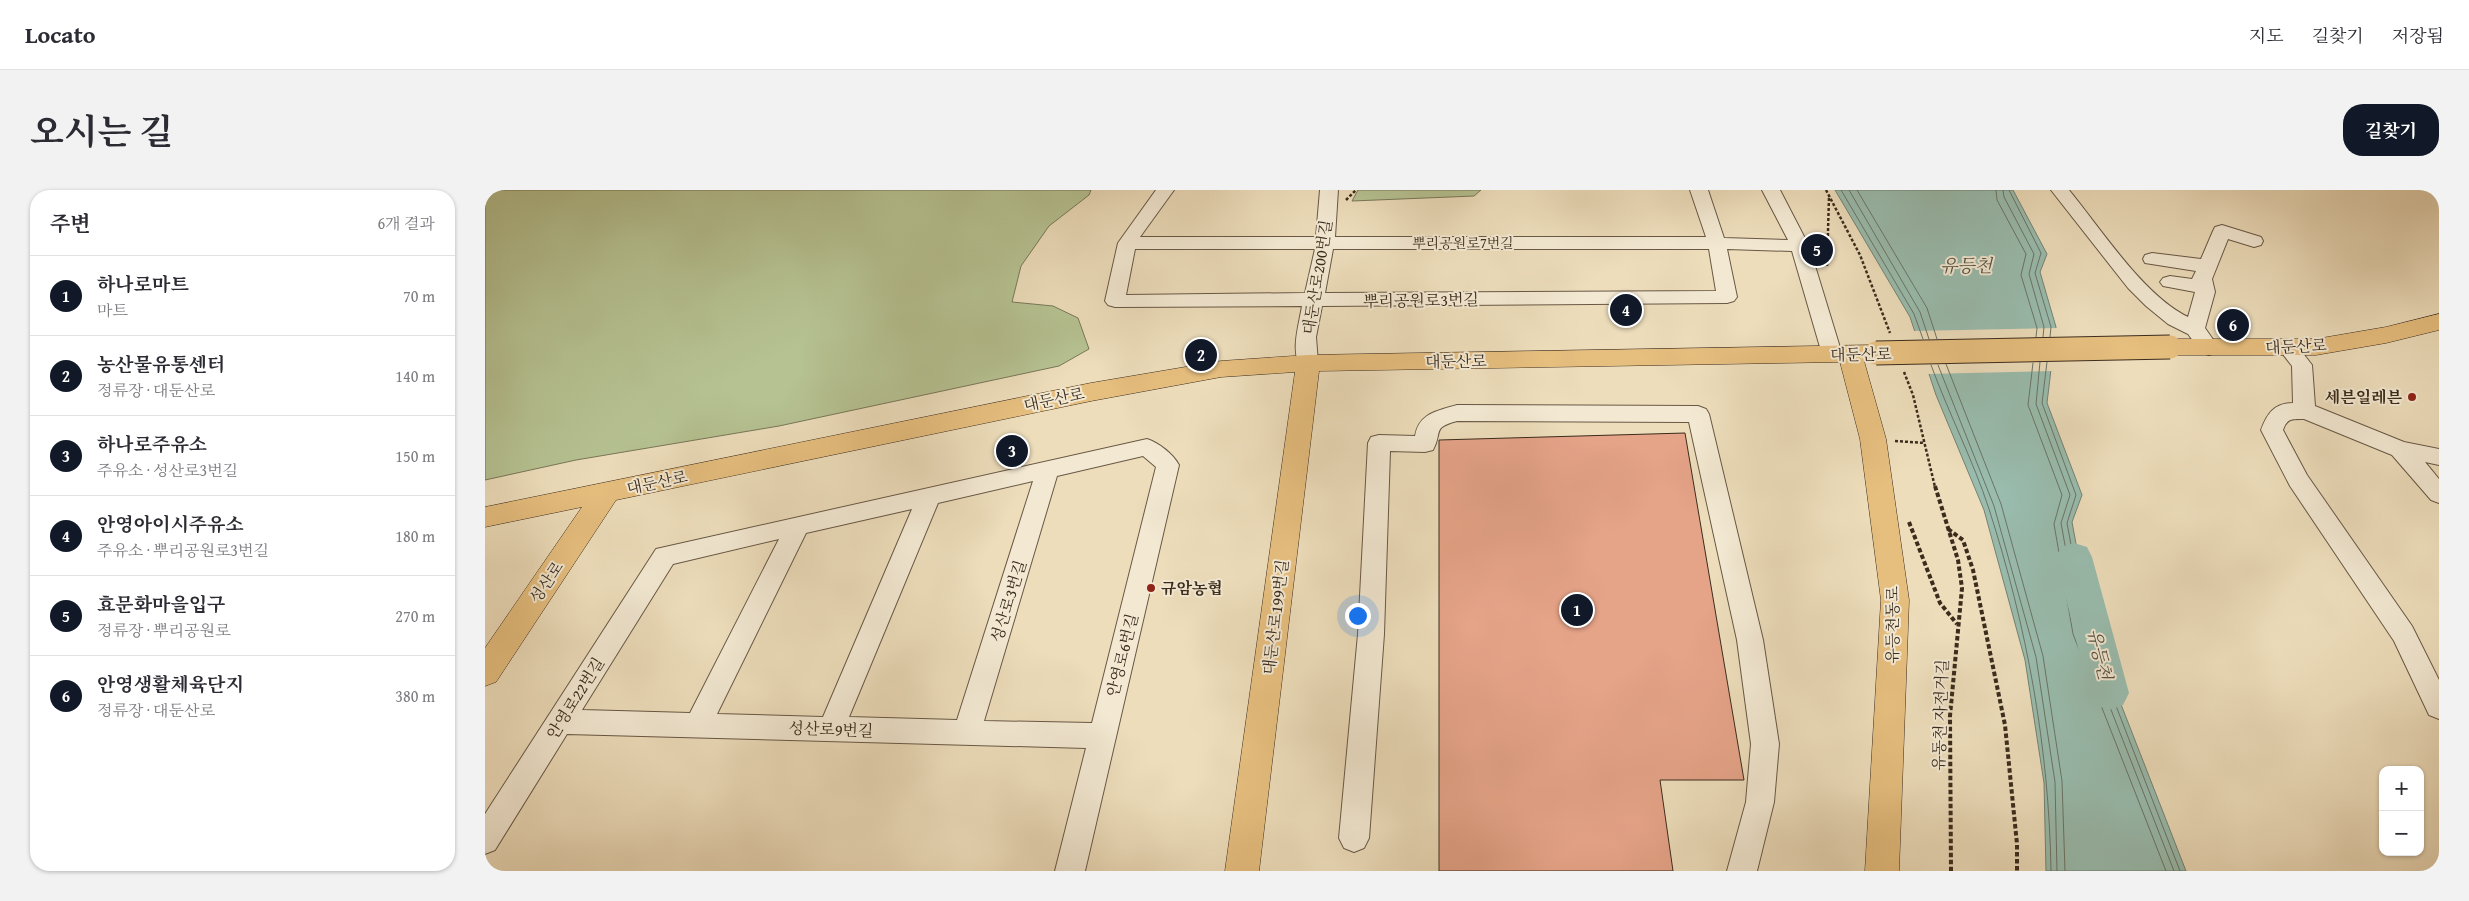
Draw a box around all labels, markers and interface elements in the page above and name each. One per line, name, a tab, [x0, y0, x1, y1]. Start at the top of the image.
text: Locato	[25, 17, 96, 52]
text: 지도	[2249, 22, 2284, 49]
text: 길찾기	[2312, 22, 2364, 49]
text: 저장됨	[2392, 22, 2444, 49]
button: 길찾기	[2343, 104, 2439, 156]
text: 오시는 길	[30, 106, 173, 157]
text: 주변	[50, 208, 91, 239]
text: 6개 결과	[377, 211, 435, 235]
street label: 대둔산로200번길	[1296, 218, 1338, 336]
pin: 5	[1801, 231, 1833, 269]
street label: 뿌리공원로7번길	[1412, 233, 1514, 253]
water label: 유등천	[1940, 252, 1994, 279]
text: 하나로마트	[97, 270, 189, 298]
text: 1	[62, 284, 70, 308]
text: 70 m	[403, 284, 435, 308]
street label: 뿌리공원로3번길	[1363, 287, 1479, 313]
pin: 4	[1610, 291, 1642, 329]
text: 마트	[97, 298, 128, 322]
pin: 6	[2217, 306, 2249, 344]
street label: 대둔산로	[2265, 332, 2328, 360]
pin: 2	[1185, 336, 1217, 374]
street label: 대둔산로	[1830, 341, 1893, 367]
street label: 대둔산로	[1425, 348, 1488, 374]
text: 농산물유통센터	[97, 350, 225, 378]
text: 2	[62, 364, 70, 388]
text: 140 m	[395, 364, 435, 388]
text: 정류장 · 대둔산로	[97, 378, 215, 402]
street label: 대둔산로	[1021, 381, 1087, 417]
place label: 세븐일레븐	[2325, 385, 2403, 409]
marker: 세븐일레븐	[2406, 391, 2418, 403]
text: 하나로주유소	[97, 430, 207, 458]
pin: 3	[996, 432, 1028, 470]
text: 3	[62, 444, 70, 468]
text: 150 m	[395, 444, 435, 468]
text: 주유소 · 성산로3번길	[97, 458, 238, 482]
street label: 대둔산로	[624, 464, 690, 500]
text: 안영아이시주유소	[97, 510, 244, 538]
text: 4	[62, 524, 70, 548]
text: 180 m	[395, 524, 435, 548]
text: 주유소 · 뿌리공원로3번길	[97, 538, 269, 562]
street label: 성산로	[523, 556, 569, 608]
street label: 성산로3번길	[984, 557, 1032, 645]
street label: 대둔산로199번길	[1256, 558, 1294, 676]
place label: 규암농협	[1161, 576, 1223, 600]
marker: 규암농협	[1145, 582, 1157, 594]
street label: 유등천동로	[1880, 586, 1904, 664]
text: 효문화마을입구	[97, 590, 225, 618]
pin: 1	[1561, 591, 1593, 629]
your location	[1345, 603, 1371, 629]
text: 5	[62, 604, 70, 628]
text: 270 m	[395, 604, 435, 628]
street label: 안영로6번길	[1100, 611, 1144, 699]
text: 정류장 · 뿌리공원로	[97, 618, 230, 642]
water label: 유등천	[2081, 625, 2120, 684]
street label: 안영로22번길	[540, 652, 610, 744]
street label: 유동천 자전거길	[1926, 659, 1954, 771]
text: 안영생활체육단지	[97, 670, 244, 698]
text: 6	[62, 684, 70, 708]
text: 380 m	[395, 684, 435, 708]
text: 정류장 · 대둔산로	[97, 698, 215, 722]
street label: 성산로9번길	[788, 716, 874, 742]
map controls	[2379, 766, 2424, 856]
button: +	[2379, 766, 2424, 811]
button: −	[2379, 811, 2424, 856]

